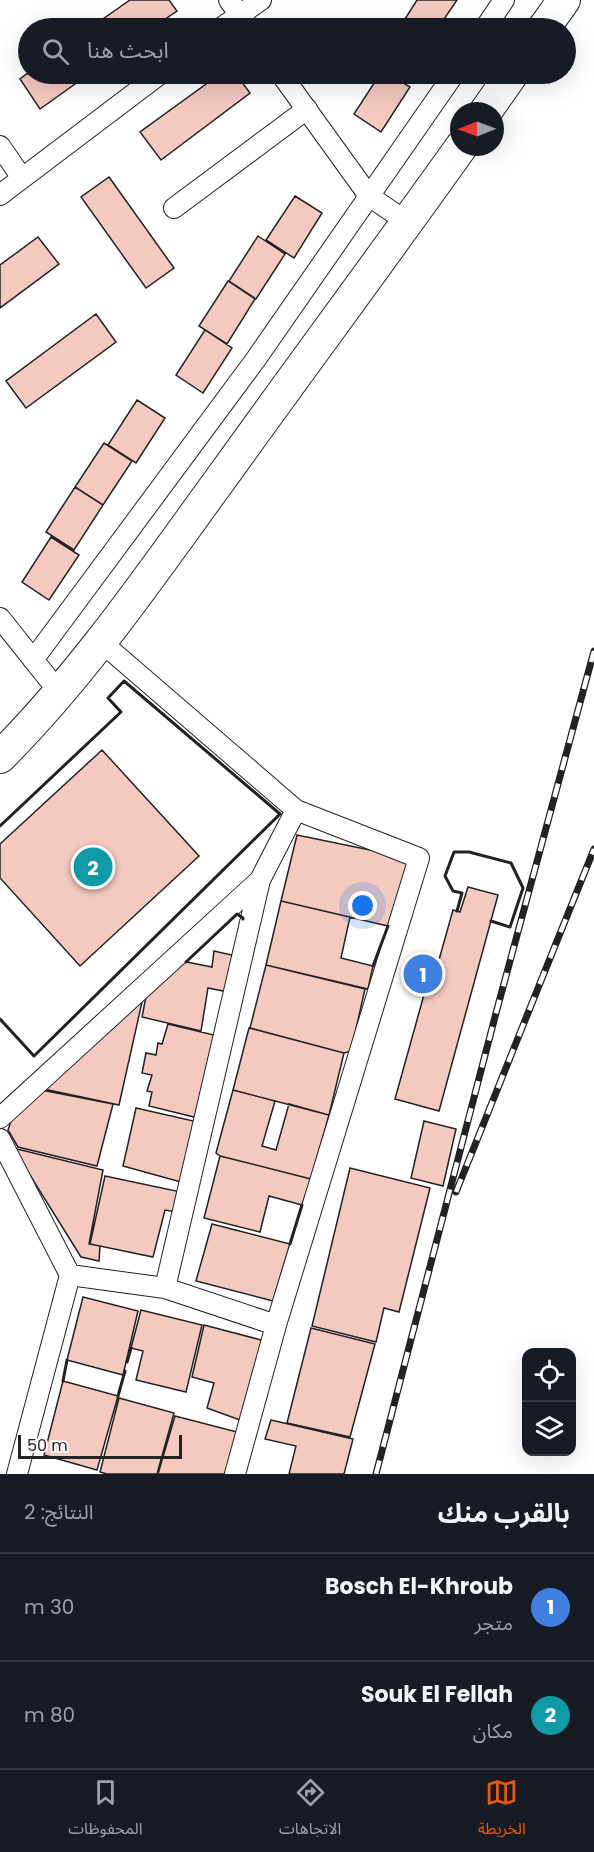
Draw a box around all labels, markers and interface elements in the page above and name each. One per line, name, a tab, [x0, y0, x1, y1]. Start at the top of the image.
search box	[18, 18, 576, 84]
icon: search	[39, 35, 72, 68]
text: ابحث هنا	[87, 35, 169, 66]
north arrow	[450, 102, 504, 156]
pin: 2	[74, 844, 112, 890]
your location	[348, 891, 377, 920]
pin: 1	[404, 952, 442, 996]
map controls	[522, 1348, 576, 1456]
button: locate	[522, 1348, 576, 1402]
button: layers	[522, 1402, 576, 1456]
scale bar	[18, 1432, 182, 1460]
text: 50 m	[27, 1434, 68, 1457]
text: بالقرب منك	[438, 1495, 570, 1531]
text: النتائج: 2	[24, 1498, 94, 1526]
text: Bosch El-Khroub	[325, 1571, 513, 1602]
text: 30 m	[24, 1593, 74, 1621]
text: 1	[547, 1593, 554, 1621]
text: متجر	[474, 1609, 513, 1637]
text: Souk El Fellah	[361, 1679, 513, 1710]
text: 80 m	[24, 1701, 75, 1729]
text: 2	[545, 1701, 556, 1729]
text: مكان	[473, 1717, 513, 1745]
tab: المحفوظات	[68, 1776, 142, 1846]
tab: الاتجاهات	[279, 1776, 341, 1846]
tab: الخريطة	[478, 1776, 526, 1846]

